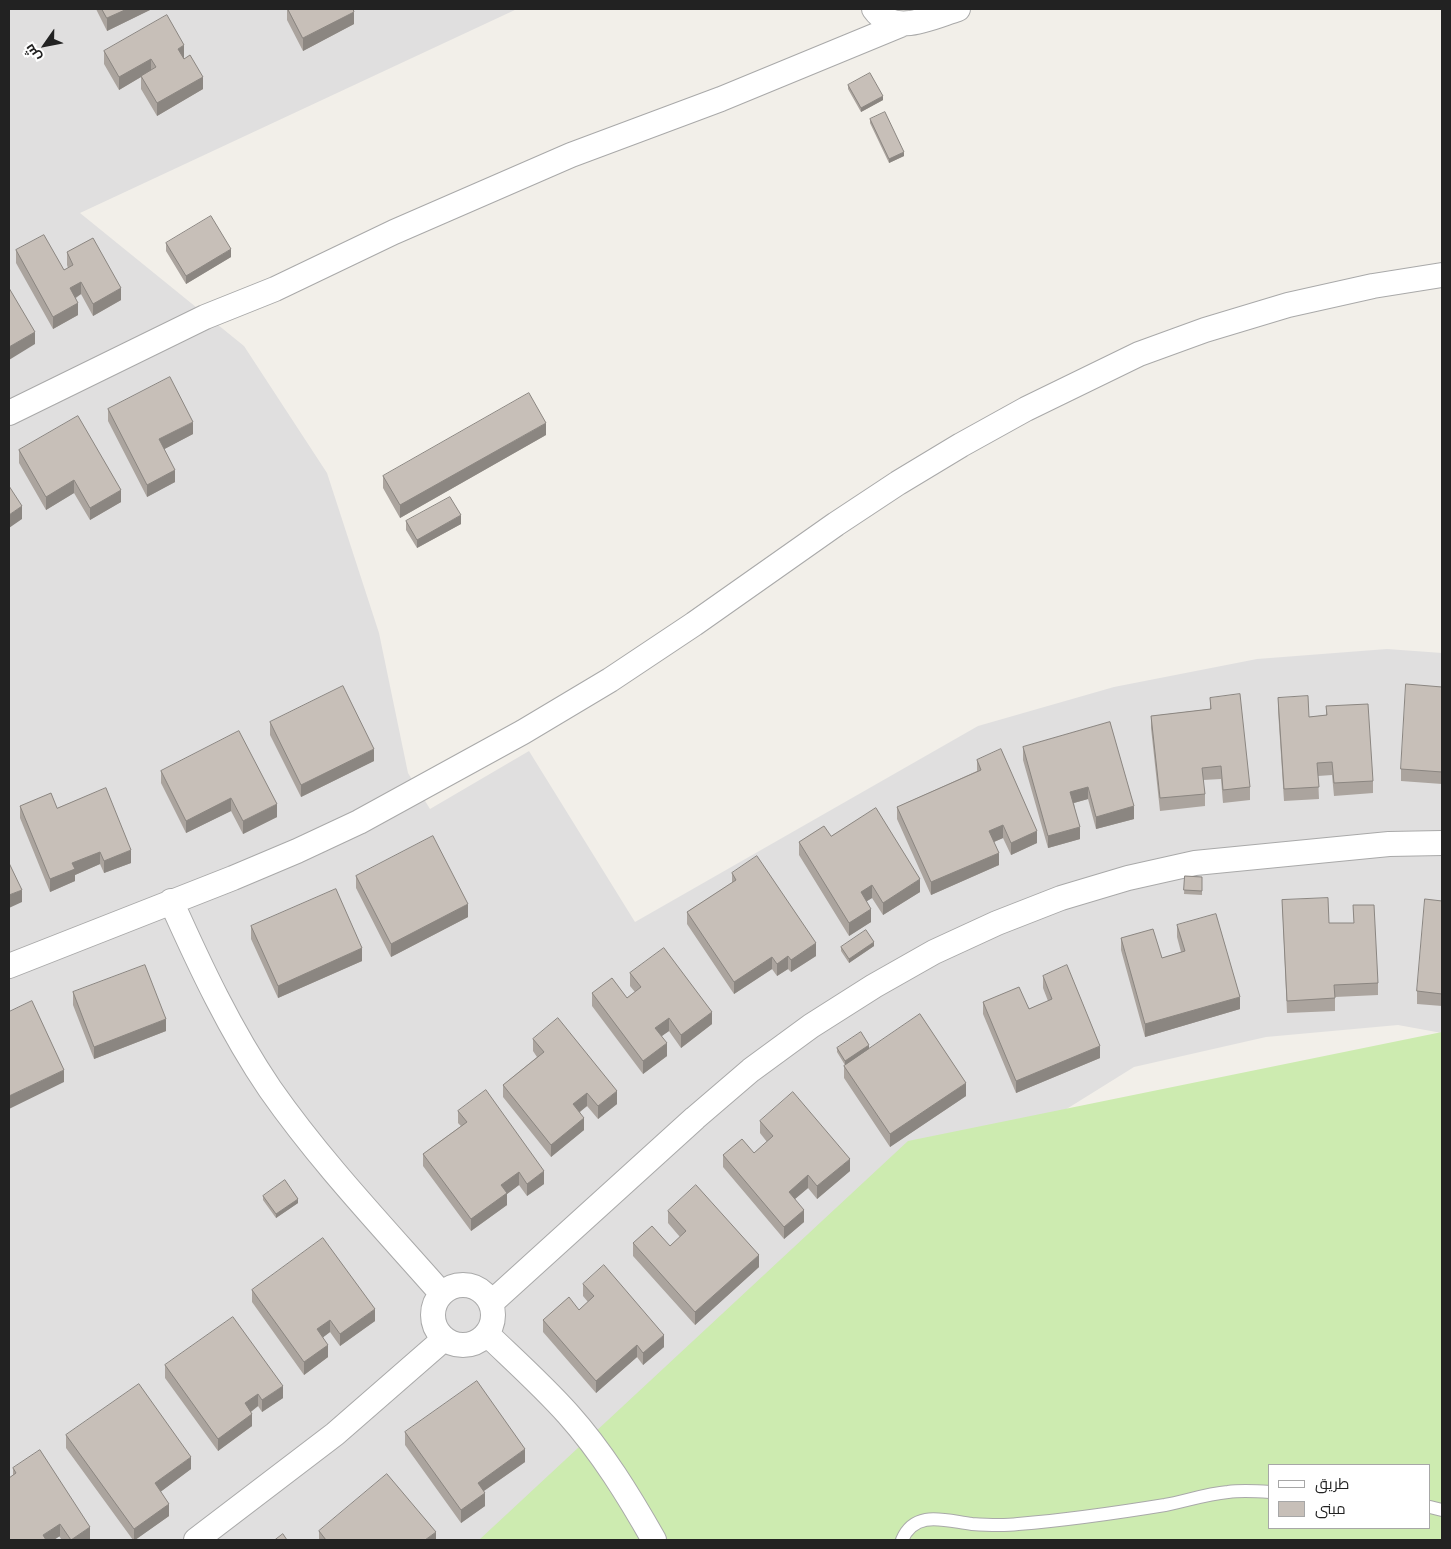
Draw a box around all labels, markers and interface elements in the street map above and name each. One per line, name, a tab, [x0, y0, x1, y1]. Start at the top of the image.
north arrow	[20, 20, 70, 70]
text: ش	[20, 41, 45, 66]
legend	[1268, 1464, 1431, 1529]
text: طريق	[1315, 1474, 1349, 1493]
text: مبنى	[1315, 1499, 1346, 1518]

